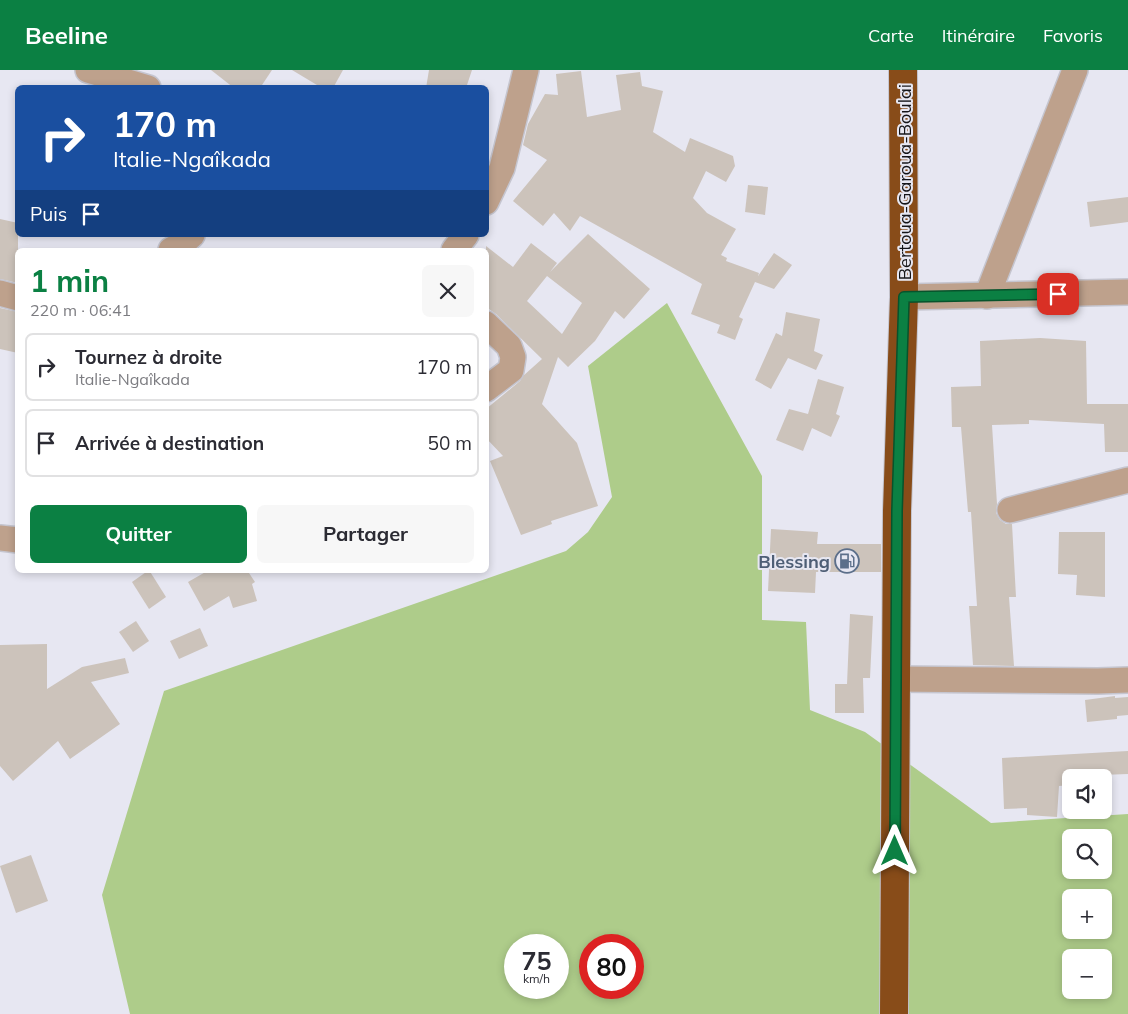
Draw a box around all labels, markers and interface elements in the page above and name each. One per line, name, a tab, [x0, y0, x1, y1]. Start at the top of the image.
text: Beeline	[25, 20, 108, 50]
text: Carte	[868, 24, 914, 47]
text: Itinéraire	[942, 24, 1015, 47]
text: Favoris	[1043, 24, 1103, 47]
street label: Bertoua-Garoua-Boulai	[893, 84, 916, 280]
text: 170 m	[113, 102, 217, 146]
icon: right	[30, 105, 95, 170]
text: Italie-Ngaîkada	[113, 145, 271, 173]
icon: arrive	[77, 200, 105, 228]
text: Puis	[30, 202, 67, 226]
text: 1 min	[30, 262, 109, 300]
button: close	[422, 265, 474, 317]
pin	[1037, 273, 1079, 315]
icon: arrive	[1044, 280, 1072, 308]
text: 220 m · 06:41	[30, 300, 131, 320]
text: Tournez à droite	[75, 345, 222, 369]
icon: right	[32, 353, 60, 381]
text: 170 m	[416, 355, 472, 379]
text: Italie-Ngaîkada	[75, 369, 190, 389]
icon: arrive	[32, 429, 60, 457]
text: Arrivée à destination	[75, 431, 264, 455]
text: 50 m	[428, 431, 472, 455]
button: Quitter	[30, 505, 247, 563]
button: Partager	[257, 505, 474, 563]
fuel station icon: Blessing	[834, 548, 860, 574]
place label: Blessing	[758, 550, 830, 573]
map controls	[1062, 769, 1112, 999]
button: sound	[1062, 769, 1112, 819]
position arrow	[868, 824, 920, 876]
button: search	[1062, 829, 1112, 879]
button: +	[1062, 889, 1112, 939]
speed limit sign: 80	[579, 934, 644, 999]
text: 75	[521, 945, 552, 976]
button: −	[1062, 949, 1112, 999]
text: km/h	[523, 971, 550, 986]

